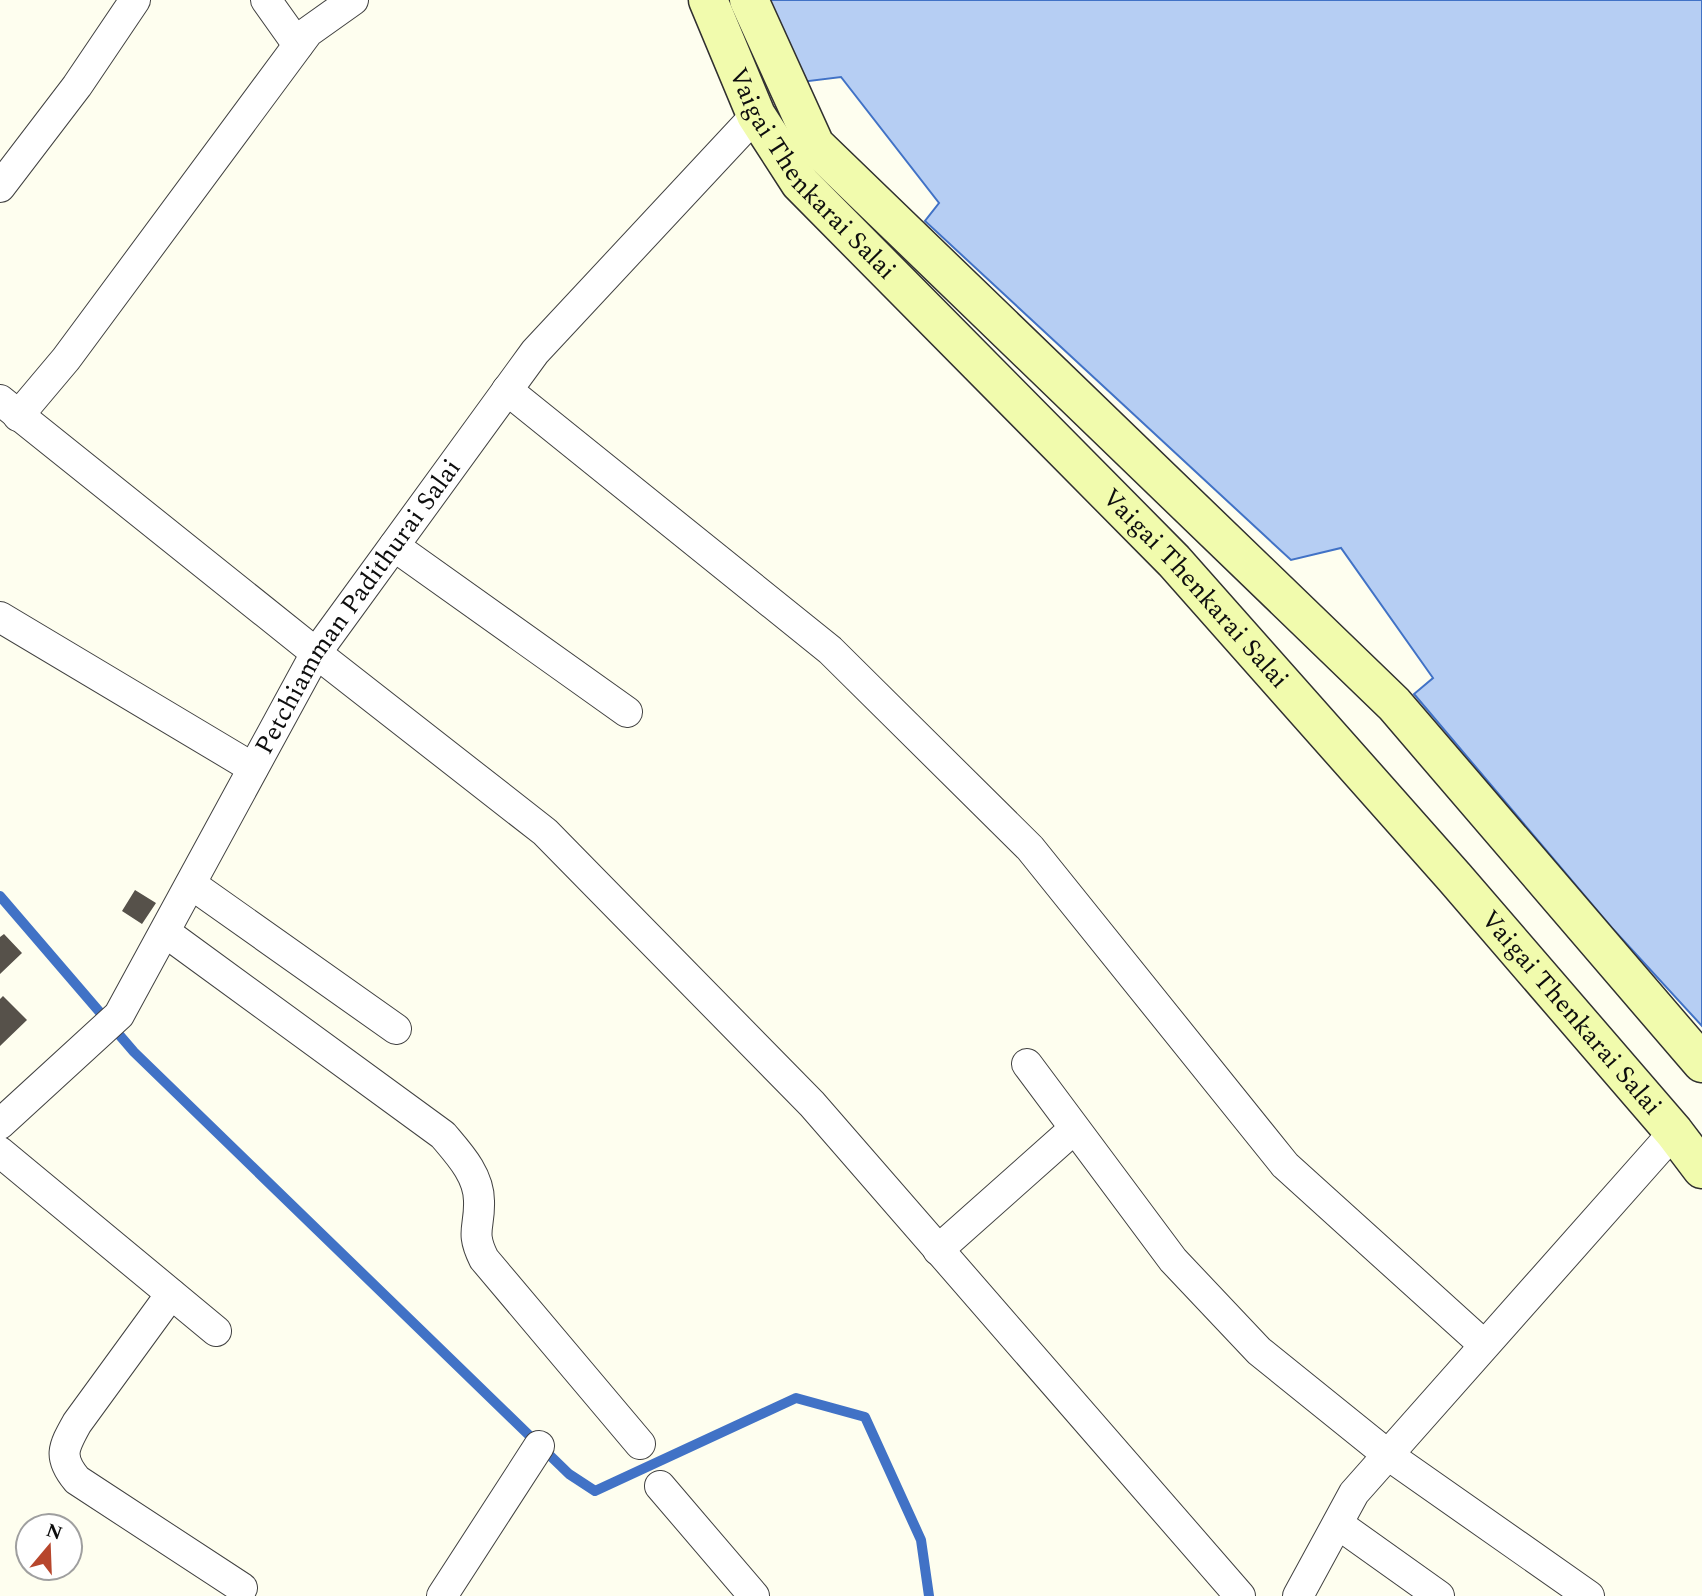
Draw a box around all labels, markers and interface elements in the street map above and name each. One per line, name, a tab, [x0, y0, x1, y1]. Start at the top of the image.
street label: Vaigai Thenkarai Salai	[718, 61, 905, 289]
street label: Petchiamman Padithurai Salai	[244, 450, 471, 762]
street label: Vaigai Thenkarai Salai	[1092, 479, 1298, 698]
street label: Vaigai Thenkarai Salai	[1471, 901, 1672, 1125]
north arrow	[14, 1512, 84, 1582]
text: N	[42, 1516, 66, 1549]

